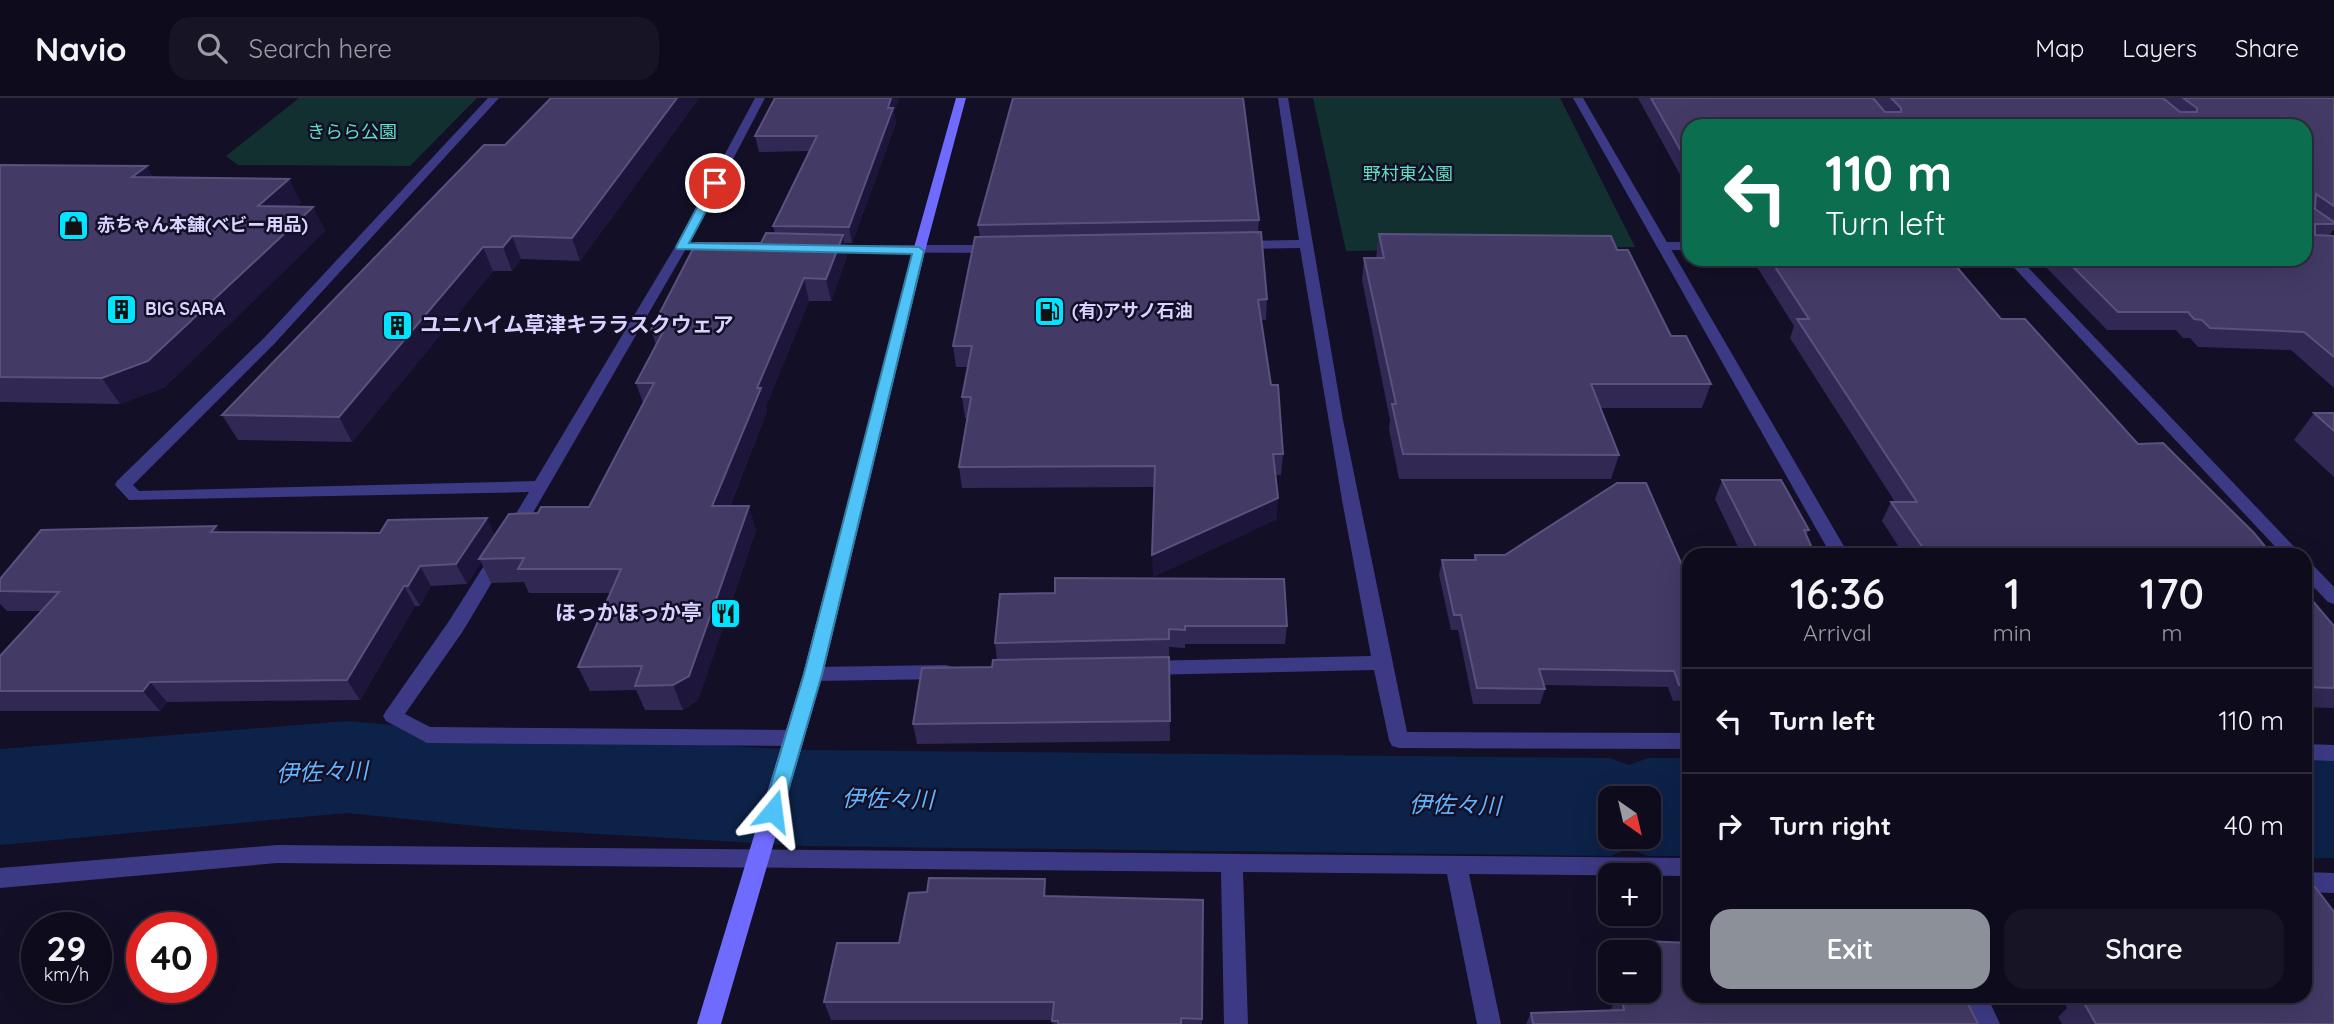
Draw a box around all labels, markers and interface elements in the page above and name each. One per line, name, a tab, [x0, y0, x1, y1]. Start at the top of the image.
search box	[169, 17, 659, 80]
text: Navio	[35, 28, 127, 69]
icon: search	[193, 29, 231, 67]
text: Search here	[249, 32, 392, 65]
text: Map	[2035, 33, 2084, 63]
text: Layers	[2122, 33, 2197, 63]
text: Share	[2235, 33, 2299, 63]
park label: きらら公園	[307, 120, 397, 143]
text: 110 m	[1825, 142, 1952, 203]
icon: left	[1710, 147, 1801, 238]
pin	[685, 153, 745, 213]
park label: 野村東公園	[1363, 162, 1453, 185]
icon: arrive	[696, 164, 734, 202]
text: Turn left	[1825, 203, 1946, 243]
shop icon: 赤ちゃん本舗(ベビー用品)	[57, 208, 91, 242]
place label: 赤ちゃん本舗(ベビー用品)	[97, 213, 308, 236]
building icon: BIG SARA	[105, 292, 139, 326]
fuel station icon: (有)アサノ石油	[1032, 294, 1066, 328]
place label: BIG SARA	[145, 297, 226, 320]
place label: (有)アサノ石油	[1072, 299, 1193, 322]
building icon: ユニハイム草津キララスクウェア	[380, 308, 414, 342]
place label: ユニハイム草津キララスクウェア	[420, 311, 734, 337]
text: 16:36	[1790, 567, 1885, 620]
text: 1	[2004, 567, 2020, 620]
text: 170	[2140, 567, 2204, 620]
restaurant icon: ほっかほっか亭	[708, 596, 742, 630]
place label: ほっかほっか亭	[555, 599, 702, 625]
text: Arrival	[1803, 618, 1872, 647]
text: min	[1993, 618, 2032, 647]
text: m	[2161, 618, 2182, 647]
icon: left	[1710, 702, 1748, 740]
text: Turn left	[1769, 704, 1876, 737]
text: 110 m	[2218, 704, 2284, 737]
water label: 伊佐々川	[276, 755, 371, 788]
position arrow	[736, 774, 810, 848]
water label: 伊佐々川	[842, 783, 937, 814]
north arrow	[1598, 786, 1661, 849]
map controls	[1598, 786, 1661, 1003]
water label: 伊佐々川	[1409, 789, 1504, 820]
icon: right	[1710, 807, 1748, 845]
text: Turn right	[1769, 809, 1891, 842]
text: 40 m	[2224, 809, 2284, 842]
button: +	[1598, 863, 1661, 926]
button: Exit	[1710, 909, 1990, 989]
button: Share	[2004, 909, 2284, 989]
speed limit sign: 40	[126, 912, 217, 1003]
text: 29	[47, 926, 86, 970]
button: −	[1598, 940, 1661, 1003]
text: km/h	[44, 963, 89, 986]

